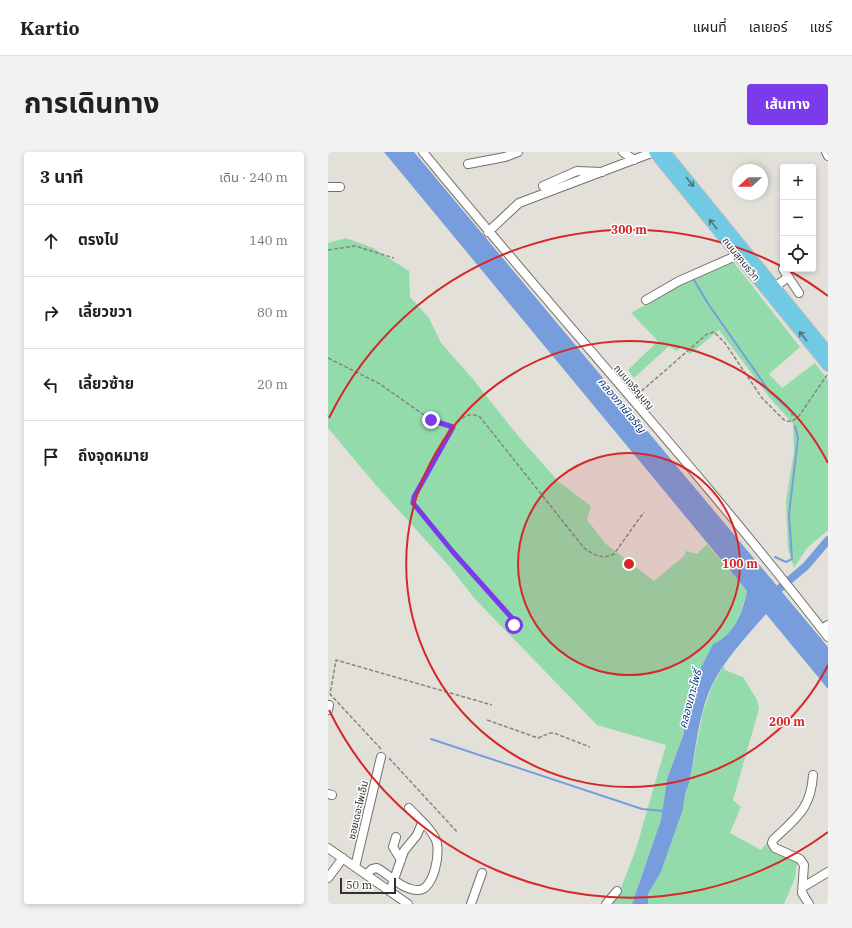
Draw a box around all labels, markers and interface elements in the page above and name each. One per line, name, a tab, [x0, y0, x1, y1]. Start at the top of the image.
text: Kartio	[20, 16, 80, 40]
text: แผนที่	[693, 18, 727, 36]
text: เลเยอร์	[749, 18, 788, 36]
text: แชร์	[810, 18, 832, 36]
text: การเดินทาง	[24, 84, 159, 121]
button: เส้นทาง	[747, 84, 828, 125]
north arrow	[732, 164, 768, 200]
map controls	[780, 164, 816, 272]
button: +	[780, 164, 816, 200]
text: 3 นาที	[40, 166, 83, 188]
text: เดิน · 240 m	[219, 169, 288, 186]
one-way arrow	[686, 177, 694, 188]
button: −	[780, 200, 816, 236]
one-way arrow	[708, 218, 717, 229]
text: 300 m	[611, 222, 647, 237]
icon: ahead	[40, 230, 62, 252]
text: ตรงไป	[78, 230, 119, 249]
text: 140 m	[249, 232, 288, 249]
street label: ถนนสุคนธวิท	[719, 234, 763, 284]
button: locate	[780, 236, 816, 272]
icon: right	[40, 302, 62, 324]
text: เลี้ยวขวา	[78, 302, 132, 321]
text: 80 m	[257, 304, 288, 321]
one-way arrow	[799, 330, 808, 341]
street label: ถนนเจริญบุญ	[611, 362, 657, 412]
icon: left	[40, 374, 62, 396]
text: เลี้ยวซ้าย	[78, 374, 134, 393]
water label: คลองภาษีเจริญ	[595, 375, 650, 436]
text: 20 m	[257, 376, 288, 393]
route end	[422, 411, 440, 429]
icon: arrive	[40, 446, 62, 468]
text: ถึงจุดหมาย	[78, 446, 149, 465]
text: 100 m	[722, 556, 758, 571]
centre of rings	[622, 557, 636, 571]
route start	[505, 616, 523, 634]
water label: คลองเกาะโพธิ์	[675, 665, 705, 730]
text: 200 m	[769, 714, 805, 729]
street label: ซอยเดอะโพเอ็ม	[345, 779, 371, 841]
scale bar	[340, 876, 396, 895]
text: 50 m	[346, 878, 372, 892]

